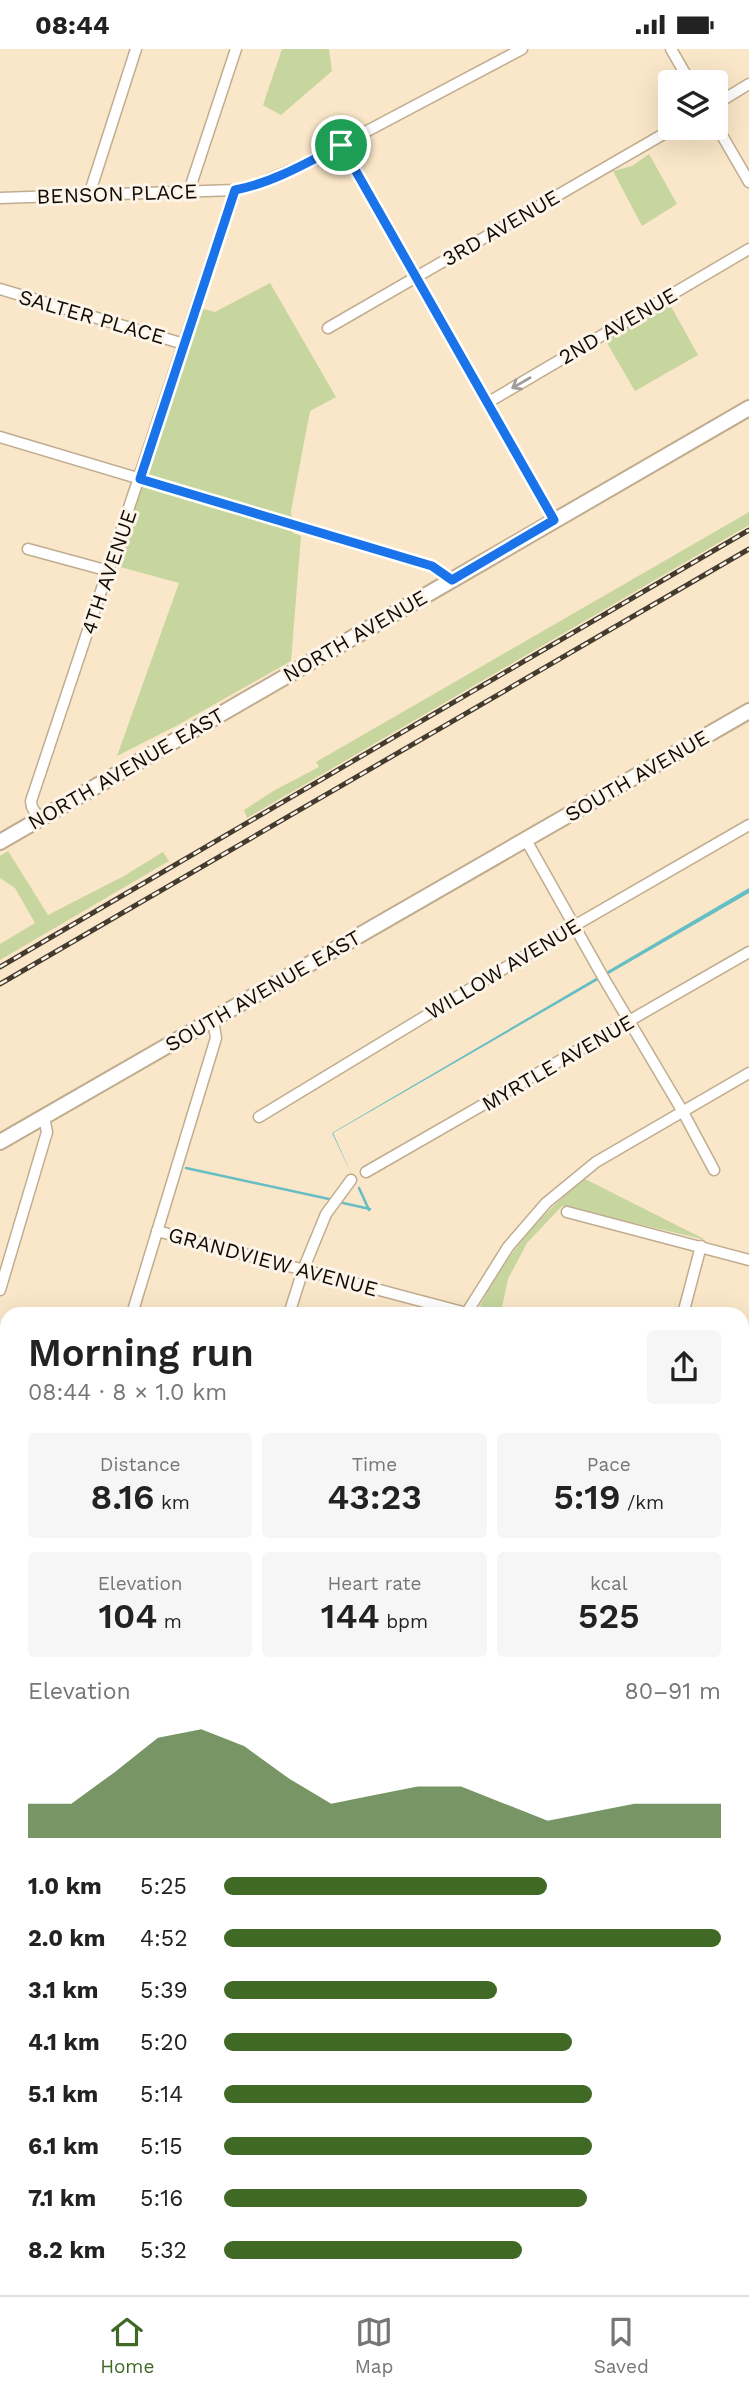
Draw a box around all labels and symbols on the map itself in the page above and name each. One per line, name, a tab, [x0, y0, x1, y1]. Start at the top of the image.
pin	[311, 115, 371, 175]
street label: BENSON PLACE	[36, 178, 198, 209]
street label: 3RD AVENUE	[438, 184, 564, 271]
street label: 2ND AVENUE	[554, 282, 681, 369]
street label: SALTER PLACE	[16, 284, 168, 349]
one-way arrow	[512, 376, 532, 390]
street label: 4TH AVENUE	[76, 506, 142, 637]
street label: NORTH AVENUE	[278, 584, 431, 687]
street label: NORTH AVENUE EAST	[23, 702, 228, 835]
street label: SOUTH AVENUE	[560, 724, 713, 827]
street label: WILLOW AVENUE	[421, 913, 585, 1025]
street label: SOUTH AVENUE EAST	[161, 924, 365, 1057]
street label: MYRTLE AVENUE	[477, 1009, 638, 1116]
street label: GRANDVIEW AVENUE	[166, 1222, 381, 1302]

